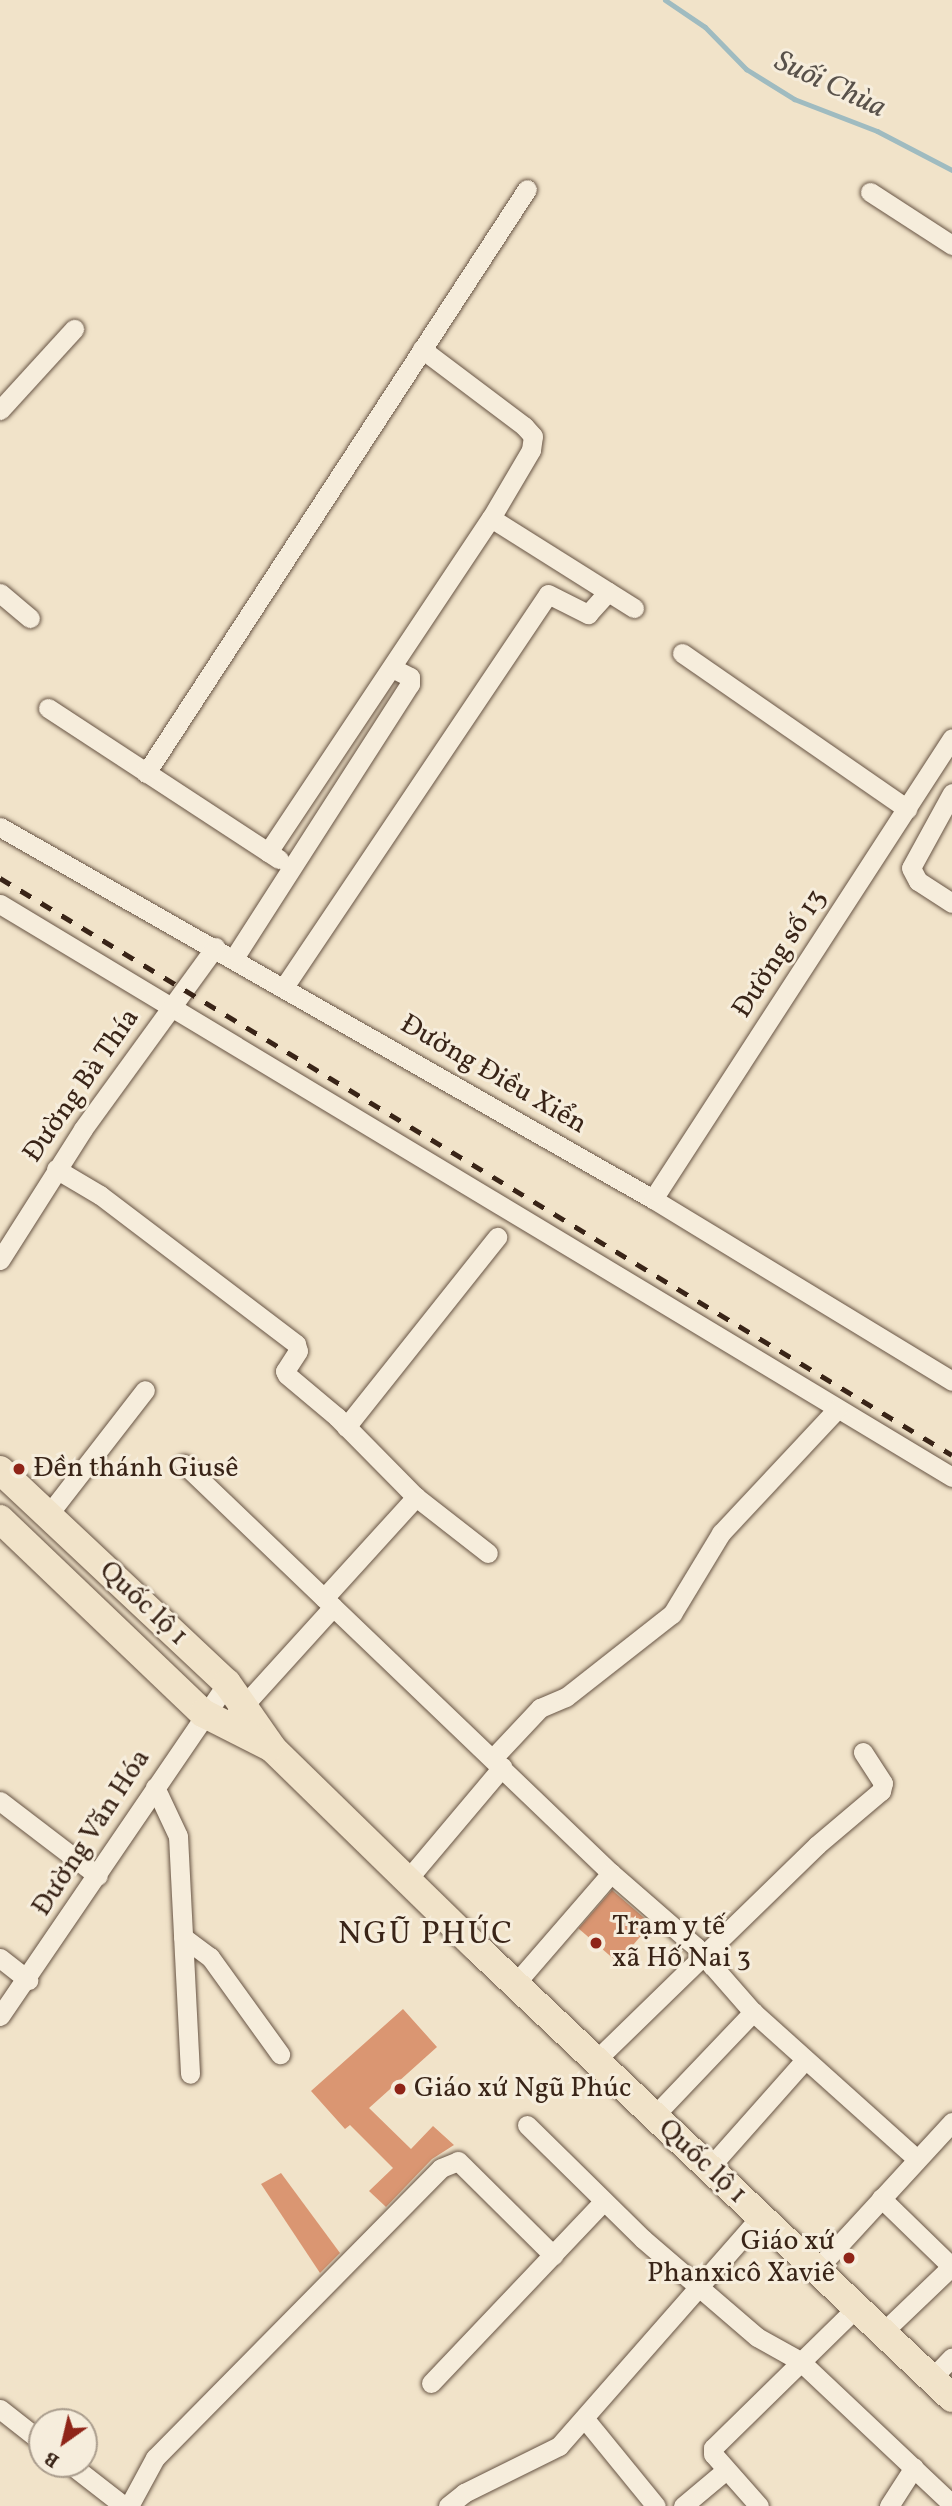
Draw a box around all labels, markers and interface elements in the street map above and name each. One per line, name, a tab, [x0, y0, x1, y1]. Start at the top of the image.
water label: Suối Chùa	[769, 44, 891, 126]
street label: Đường số 13	[726, 883, 834, 1025]
street label: Đường Bà Thía	[16, 1002, 148, 1170]
street label: Đường Điều Xiển	[394, 1008, 592, 1142]
place label: Đền thánh Giusê	[33, 1452, 238, 1486]
marker: Đền thánh Giusê	[11, 1461, 27, 1477]
street label: Quốc lộ 1	[92, 1555, 194, 1653]
street label: Đường Văn Hóa	[25, 1743, 159, 1923]
place label: Trạm y tế xã Hố Nai 3	[612, 1910, 751, 1976]
district label: NGŨ PHÚC	[339, 1916, 513, 1954]
marker: Trạm y tế xã Hố Nai 3	[586, 1933, 606, 1953]
place label: Giáo xứ Ngũ Phúc	[414, 2072, 632, 2106]
marker: Giáo xứ Ngũ Phúc	[392, 2081, 408, 2097]
street label: Quốc lộ 1	[651, 2113, 753, 2211]
place label: Giáo xứ Phanxicô Xaviê	[647, 2225, 835, 2291]
marker: Giáo xứ Phanxicô Xaviê	[841, 2250, 857, 2266]
north arrow	[28, 2408, 98, 2478]
text: B	[40, 2444, 65, 2473]

